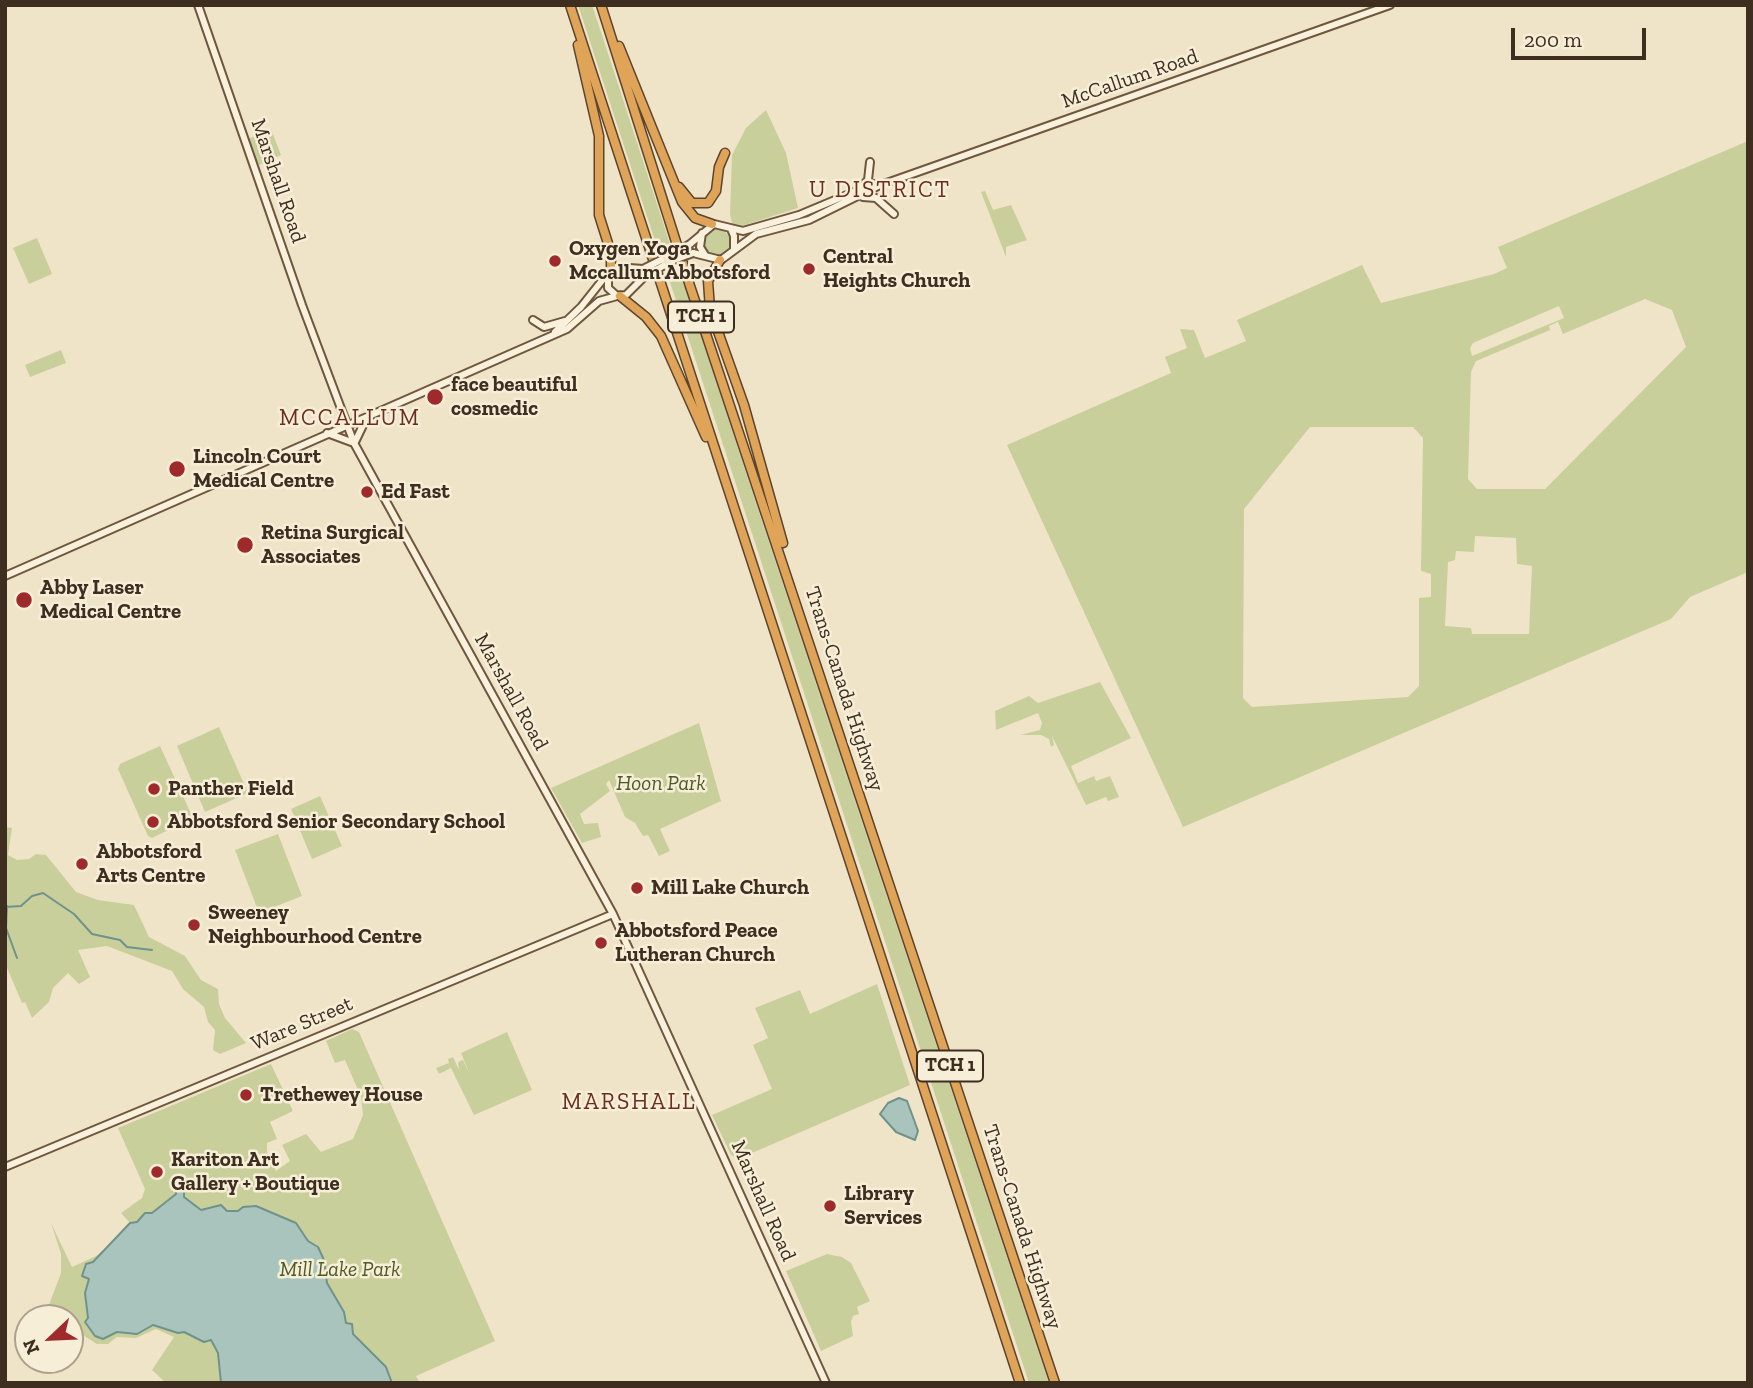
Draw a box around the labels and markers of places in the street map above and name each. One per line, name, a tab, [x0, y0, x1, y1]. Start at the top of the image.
place label: Oxygen Yoga Mccallum Abbotsford	[569, 236, 770, 286]
place label: Central Heights Church	[823, 244, 970, 294]
marker: Oxygen Yoga Mccallum Abbotsford	[547, 253, 563, 269]
marker: Central Heights Church	[801, 261, 817, 277]
place label: face beautiful cosmedic	[451, 372, 578, 422]
marker: face beautiful cosmedic	[425, 387, 445, 407]
place label: Lincoln Court Medical Centre	[193, 444, 334, 494]
marker: Lincoln Court Medical Centre	[167, 459, 187, 479]
place label: Ed Fast	[381, 479, 450, 505]
marker: Ed Fast	[359, 484, 375, 500]
place label: Retina Surgical Associates	[261, 520, 404, 570]
marker: Retina Surgical Associates	[235, 535, 255, 555]
place label: Abby Laser Medical Centre	[40, 575, 181, 625]
marker: Abby Laser Medical Centre	[14, 590, 34, 610]
place label: Panther Field	[168, 776, 294, 802]
marker: Panther Field	[146, 781, 162, 797]
place label: Abbotsford Senior Secondary School	[167, 809, 505, 835]
marker: Abbotsford Senior Secondary School	[145, 814, 161, 830]
place label: Abbotsford Arts Centre	[96, 839, 205, 889]
marker: Abbotsford Arts Centre	[74, 856, 90, 872]
place label: Mill Lake Church	[651, 875, 809, 901]
marker: Mill Lake Church	[629, 880, 645, 896]
place label: Sweeney Neighbourhood Centre	[208, 900, 422, 950]
marker: Sweeney Neighbourhood Centre	[186, 917, 202, 933]
place label: Abbotsford Peace Lutheran Church	[615, 918, 778, 968]
marker: Abbotsford Peace Lutheran Church	[593, 935, 609, 951]
place label: Trethewey House	[260, 1082, 423, 1108]
marker: Trethewey House	[238, 1087, 254, 1103]
place label: Kariton Art Gallery + Boutique	[171, 1147, 340, 1197]
marker: Kariton Art Gallery + Boutique	[149, 1164, 165, 1180]
place label: Library Services	[844, 1181, 922, 1231]
marker: Library Services	[822, 1198, 838, 1214]

